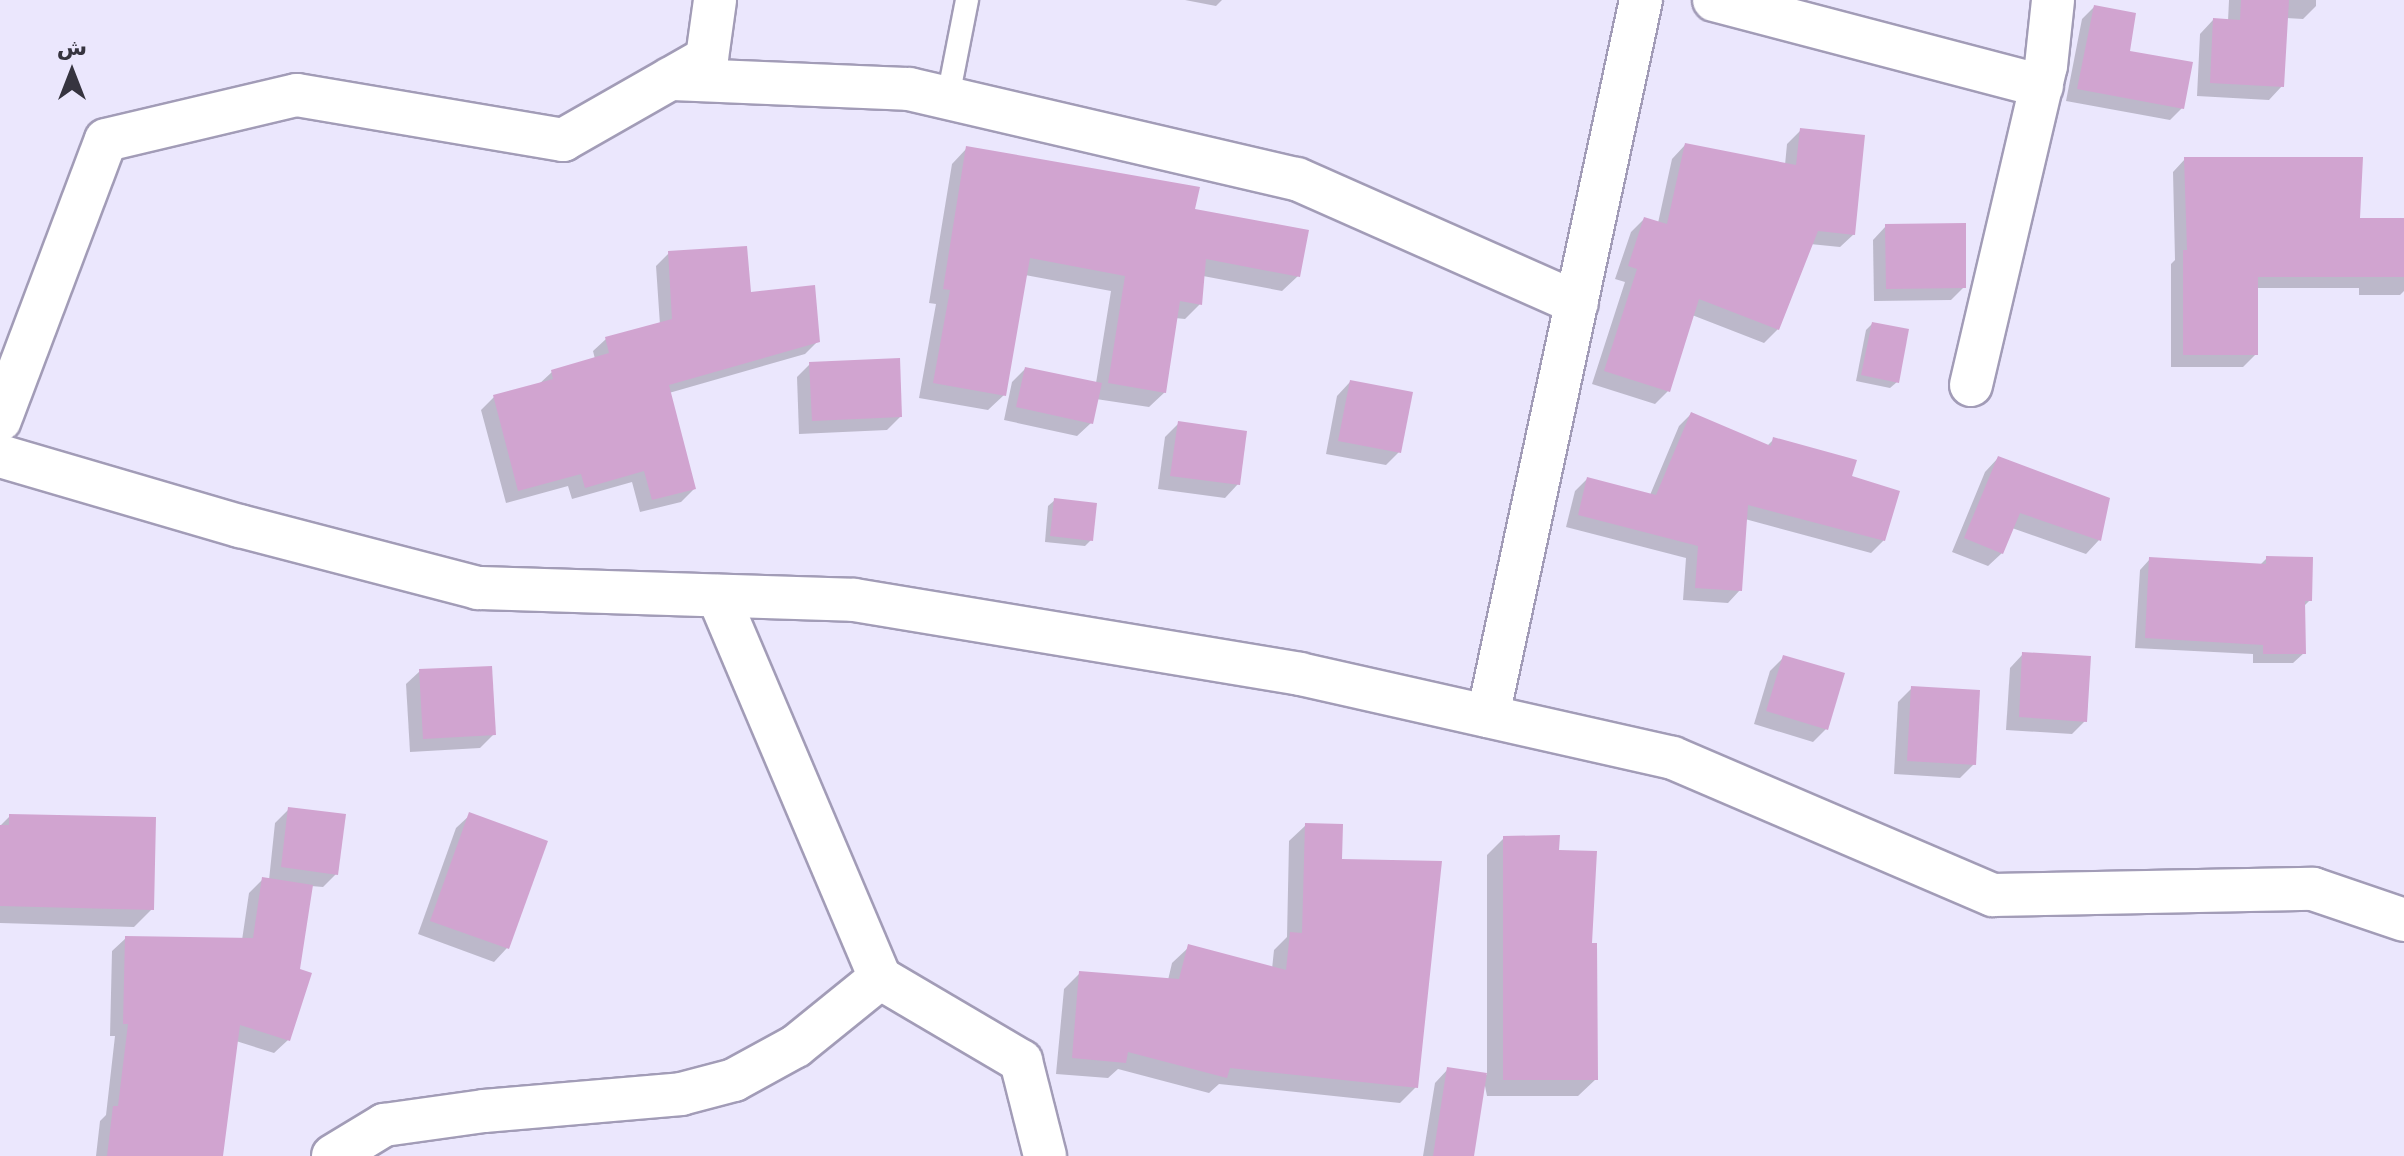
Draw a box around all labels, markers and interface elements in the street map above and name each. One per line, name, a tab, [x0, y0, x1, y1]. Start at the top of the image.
north arrow	[32, 32, 112, 112]
text: ش	[57, 35, 87, 60]

